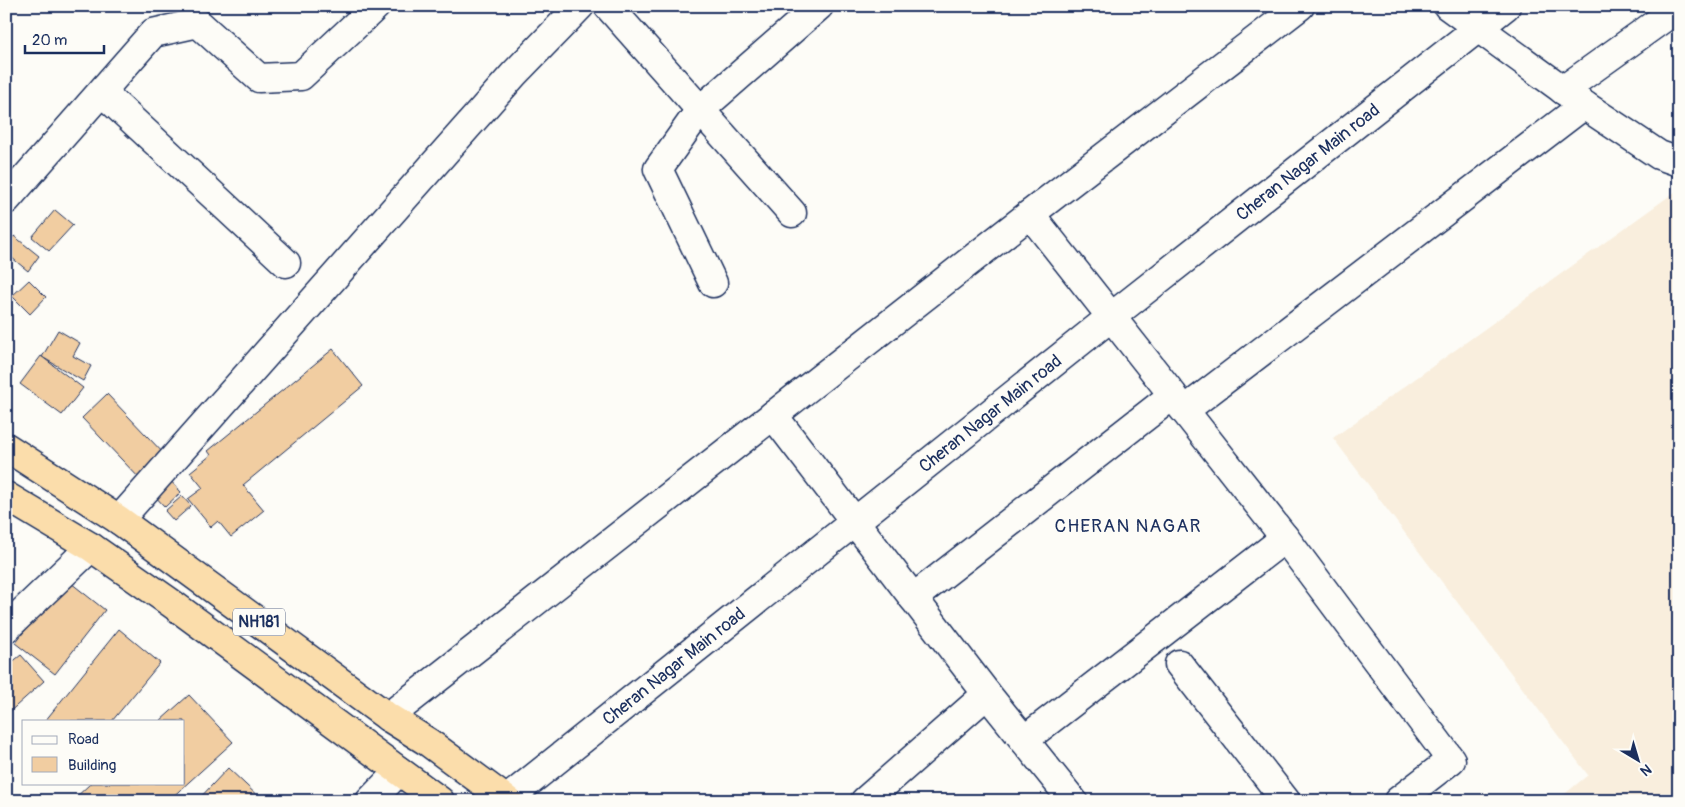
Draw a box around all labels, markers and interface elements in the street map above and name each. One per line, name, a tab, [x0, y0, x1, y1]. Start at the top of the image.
scale bar	[25, 22, 104, 54]
text: 20 m	[32, 31, 67, 50]
street label: Cheran Nagar Main road	[1231, 98, 1384, 226]
street label: Cheran Nagar Main road	[914, 349, 1066, 478]
district label: CHERAN NAGAR	[1054, 514, 1202, 538]
street label: Cheran Nagar Main road	[598, 602, 750, 730]
road number: NH181	[233, 608, 285, 636]
legend	[22, 720, 185, 784]
text: Road	[68, 730, 99, 749]
north arrow	[1612, 734, 1662, 784]
text: Building	[68, 756, 116, 775]
text: N	[1637, 760, 1655, 779]

